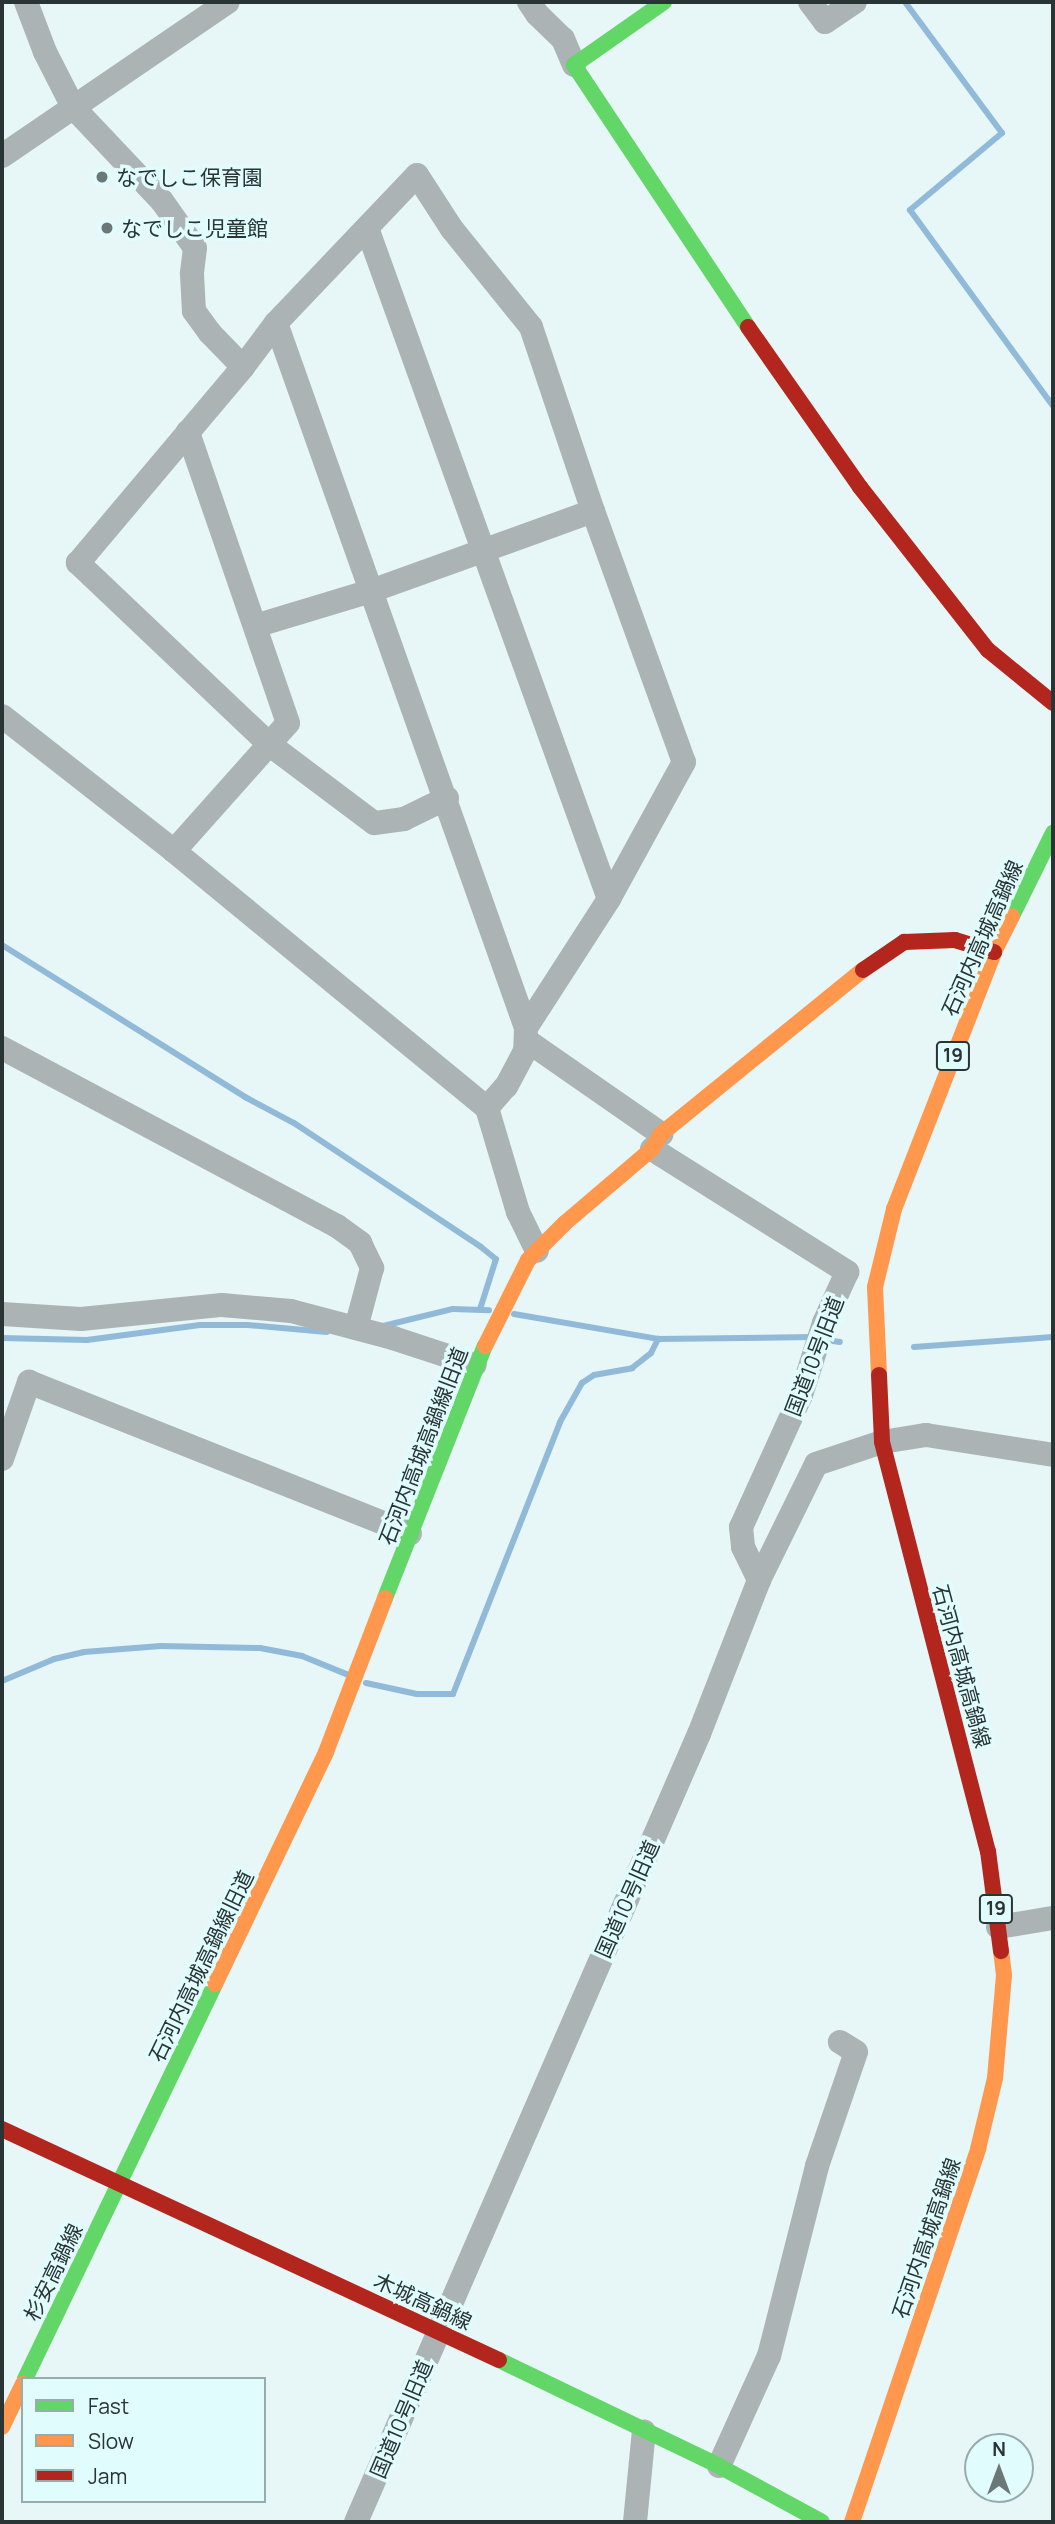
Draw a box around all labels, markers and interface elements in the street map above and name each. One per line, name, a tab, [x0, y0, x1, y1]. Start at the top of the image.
place label: なでしこ保育園	[116, 164, 263, 190]
marker: なでしこ保育園	[94, 169, 110, 185]
place label: なでしこ児童館	[121, 215, 268, 241]
marker: なでしこ児童館	[99, 220, 115, 236]
street label: 石河内高城高鍋線	[936, 856, 1028, 1020]
road number: 19	[936, 1040, 970, 1072]
street label: 国道10号旧道	[780, 1293, 848, 1419]
street label: 石河内高城高鍋線旧道	[374, 1343, 472, 1549]
street label: 石河内高城高鍋線	[928, 1582, 996, 1750]
street label: 国道10号旧道	[590, 1836, 664, 1962]
street label: 石河内高城高鍋線旧道	[144, 1866, 258, 2066]
road number: 19	[978, 1894, 1014, 1924]
street label: 石河内高城高鍋線	[887, 2154, 965, 2322]
street label: 杉安高鍋線	[19, 2219, 87, 2325]
street label: 木城高鍋線	[370, 2267, 476, 2335]
street label: 国道10号旧道	[365, 2356, 437, 2482]
legend	[21, 2377, 266, 2503]
text: Fast	[88, 2392, 129, 2420]
text: Slow	[88, 2427, 134, 2455]
north arrow	[964, 2433, 1034, 2503]
text: N	[992, 2436, 1006, 2462]
text: Jam	[88, 2462, 127, 2490]

